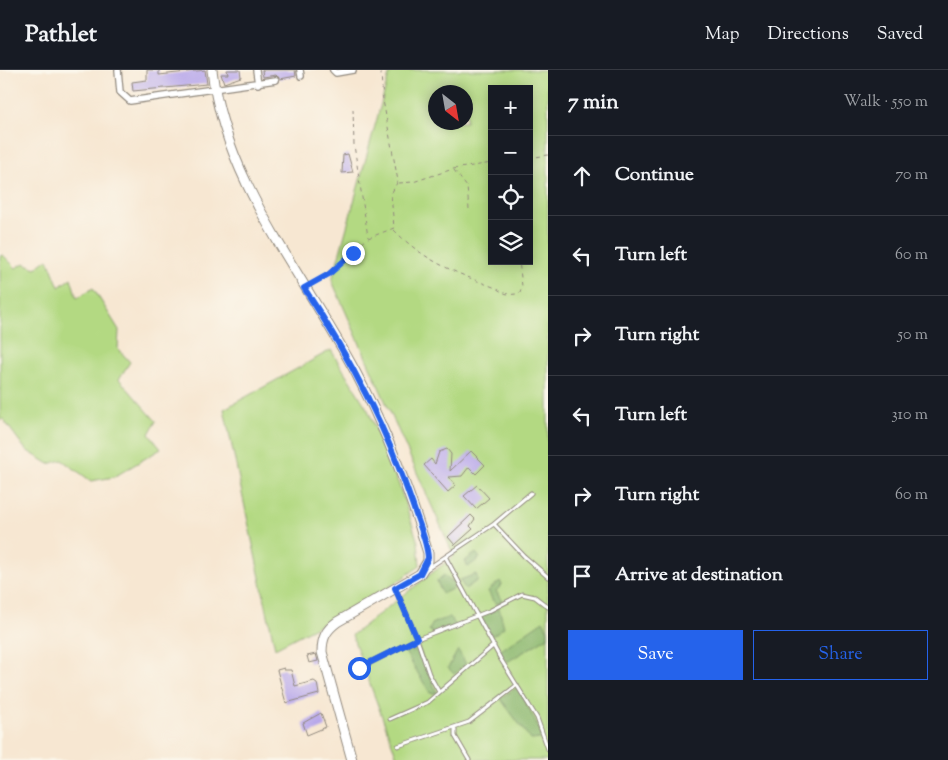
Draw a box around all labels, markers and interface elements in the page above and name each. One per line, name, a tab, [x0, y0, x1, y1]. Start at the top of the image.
text: Pathlet	[25, 18, 97, 52]
text: Map	[705, 22, 740, 48]
text: Directions	[768, 22, 849, 48]
text: Saved	[877, 22, 923, 48]
north arrow	[428, 85, 473, 130]
map controls	[488, 85, 533, 265]
button: +	[488, 85, 533, 130]
text: 7 min	[568, 88, 619, 118]
text: Walk · 550 m	[843, 91, 928, 114]
button: −	[488, 130, 533, 175]
icon: ahead	[568, 162, 596, 190]
text: Continue	[615, 162, 694, 189]
text: 70 m	[895, 164, 928, 187]
button: locate	[488, 175, 533, 220]
button: layers	[488, 220, 533, 265]
route end	[342, 242, 365, 265]
icon: left	[568, 242, 596, 270]
text: Turn left	[615, 242, 687, 269]
text: 60 m	[895, 244, 928, 267]
icon: right	[568, 322, 596, 350]
text: Turn right	[615, 322, 699, 349]
text: 50 m	[897, 324, 928, 347]
icon: left	[568, 402, 596, 430]
text: Turn left	[615, 402, 687, 429]
text: 310 m	[891, 404, 928, 427]
icon: right	[568, 482, 596, 510]
text: Turn right	[615, 482, 699, 509]
text: 60 m	[895, 484, 928, 507]
icon: arrive	[568, 562, 596, 590]
text: Arrive at destination	[615, 562, 783, 589]
button: Save	[568, 630, 743, 680]
button: Share	[753, 630, 928, 680]
route start	[348, 657, 371, 680]

